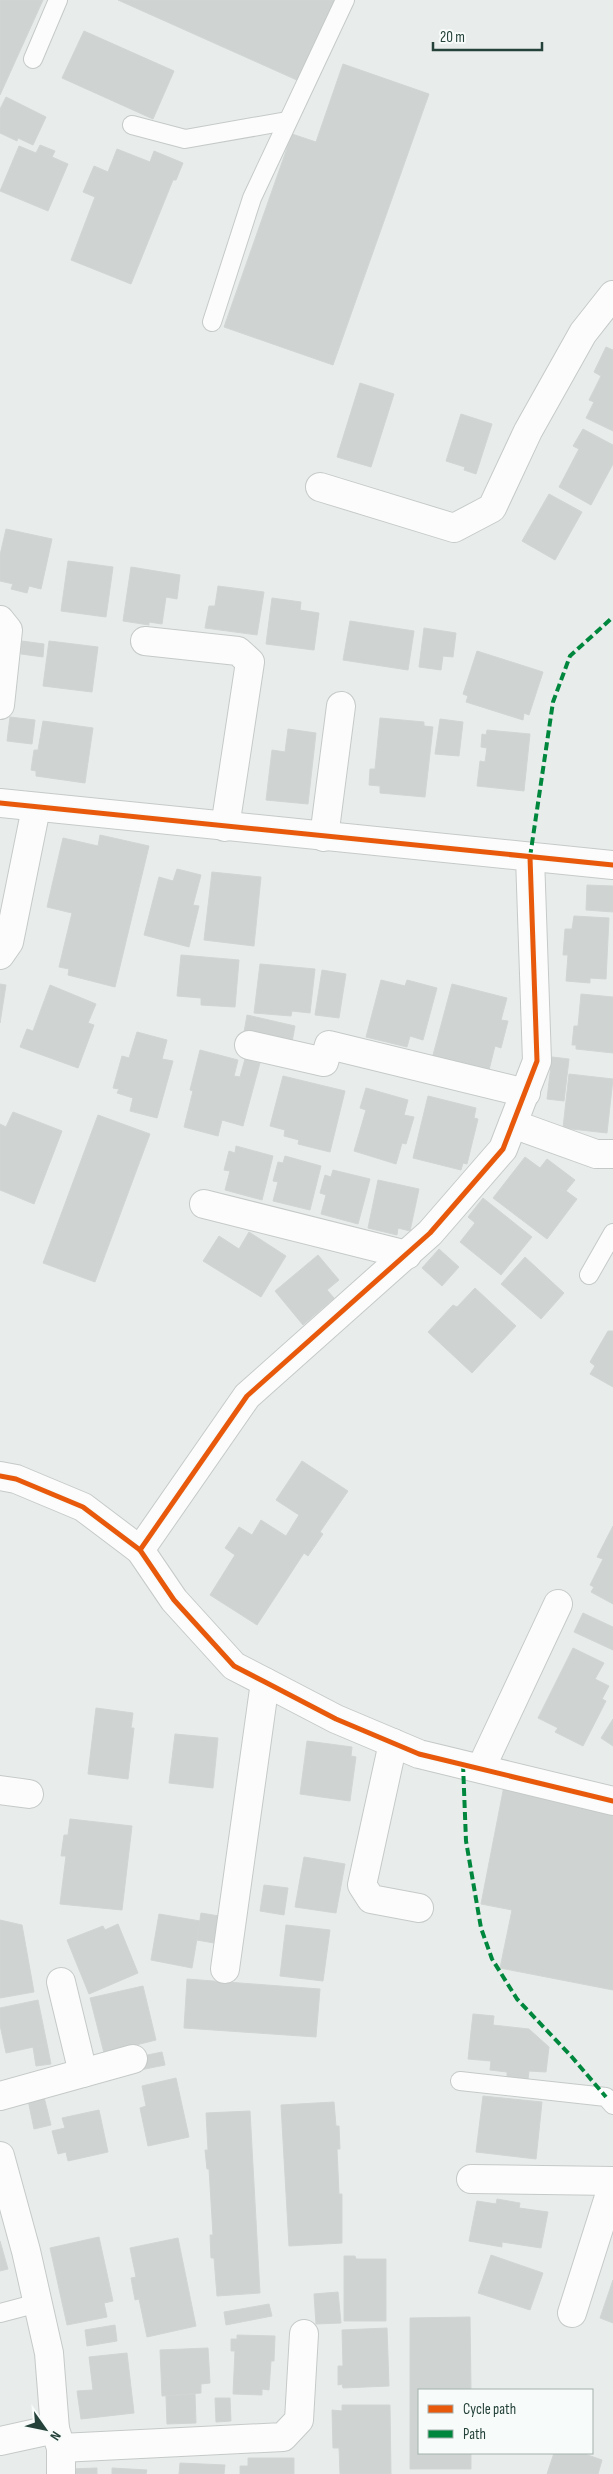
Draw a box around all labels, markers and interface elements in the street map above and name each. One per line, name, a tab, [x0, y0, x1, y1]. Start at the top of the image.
scale bar	[433, 20, 542, 52]
text: 20 m	[440, 28, 465, 47]
legend	[418, 2389, 593, 2454]
text: Cycle path	[463, 2400, 516, 2419]
north arrow	[20, 2404, 70, 2454]
text: Path	[463, 2425, 486, 2444]
text: N	[46, 2428, 65, 2444]

